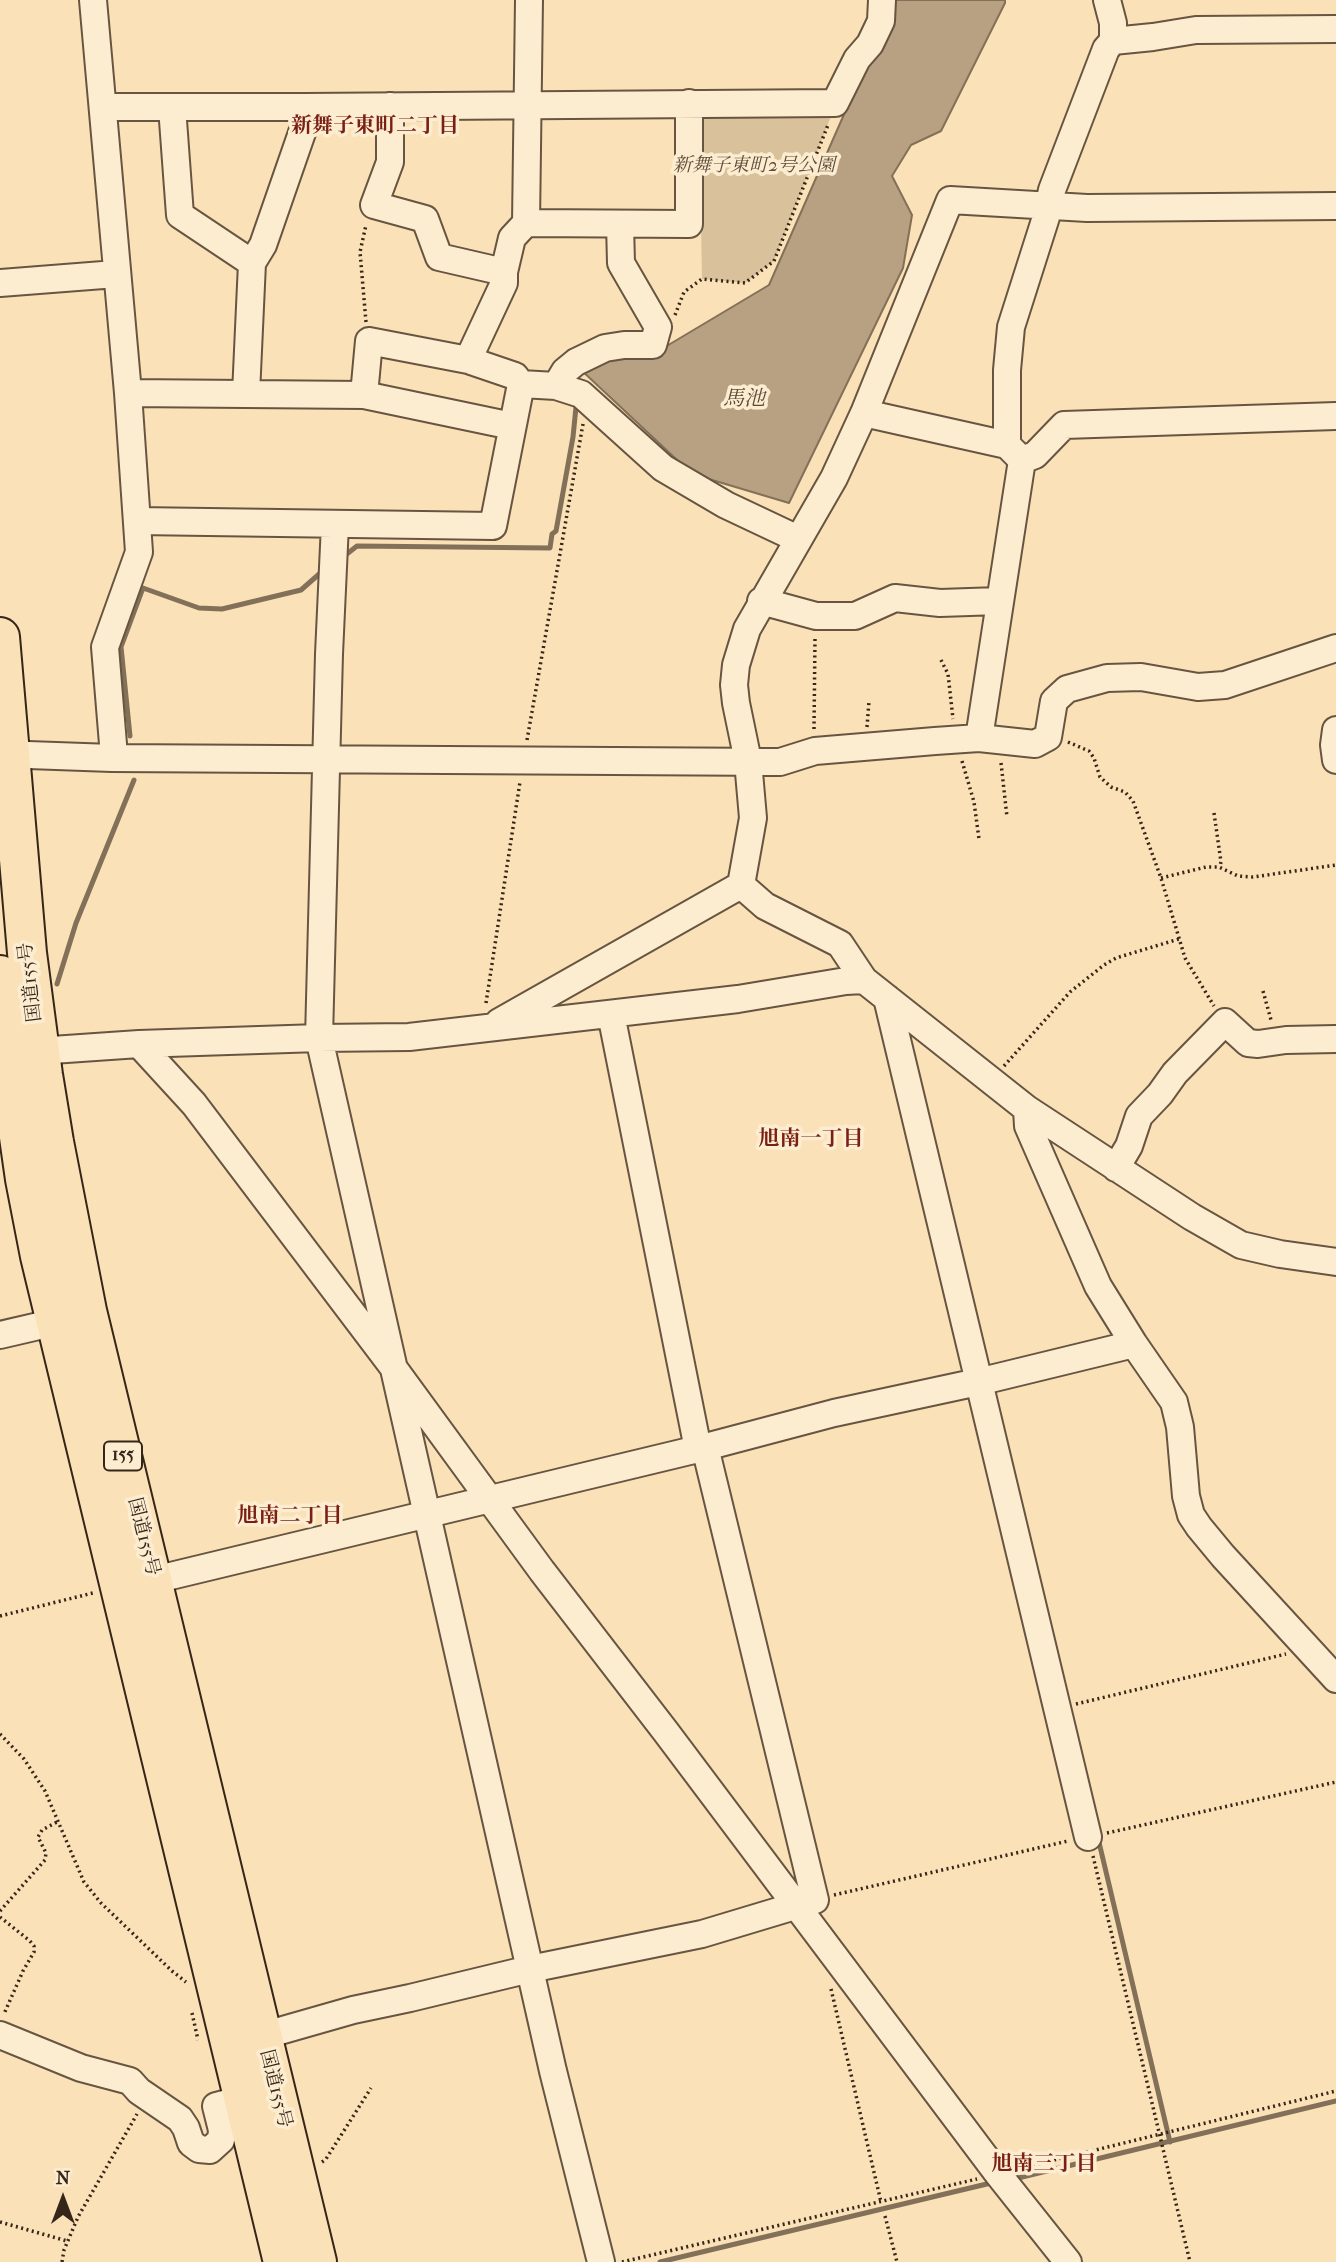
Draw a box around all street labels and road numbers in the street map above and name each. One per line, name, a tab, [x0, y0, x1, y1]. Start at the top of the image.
street label: 国道155号	[15, 941, 47, 1023]
road number: 155	[104, 1442, 142, 1470]
street label: 国道155号	[122, 1495, 164, 1579]
street label: 国道155号	[254, 2047, 296, 2131]

